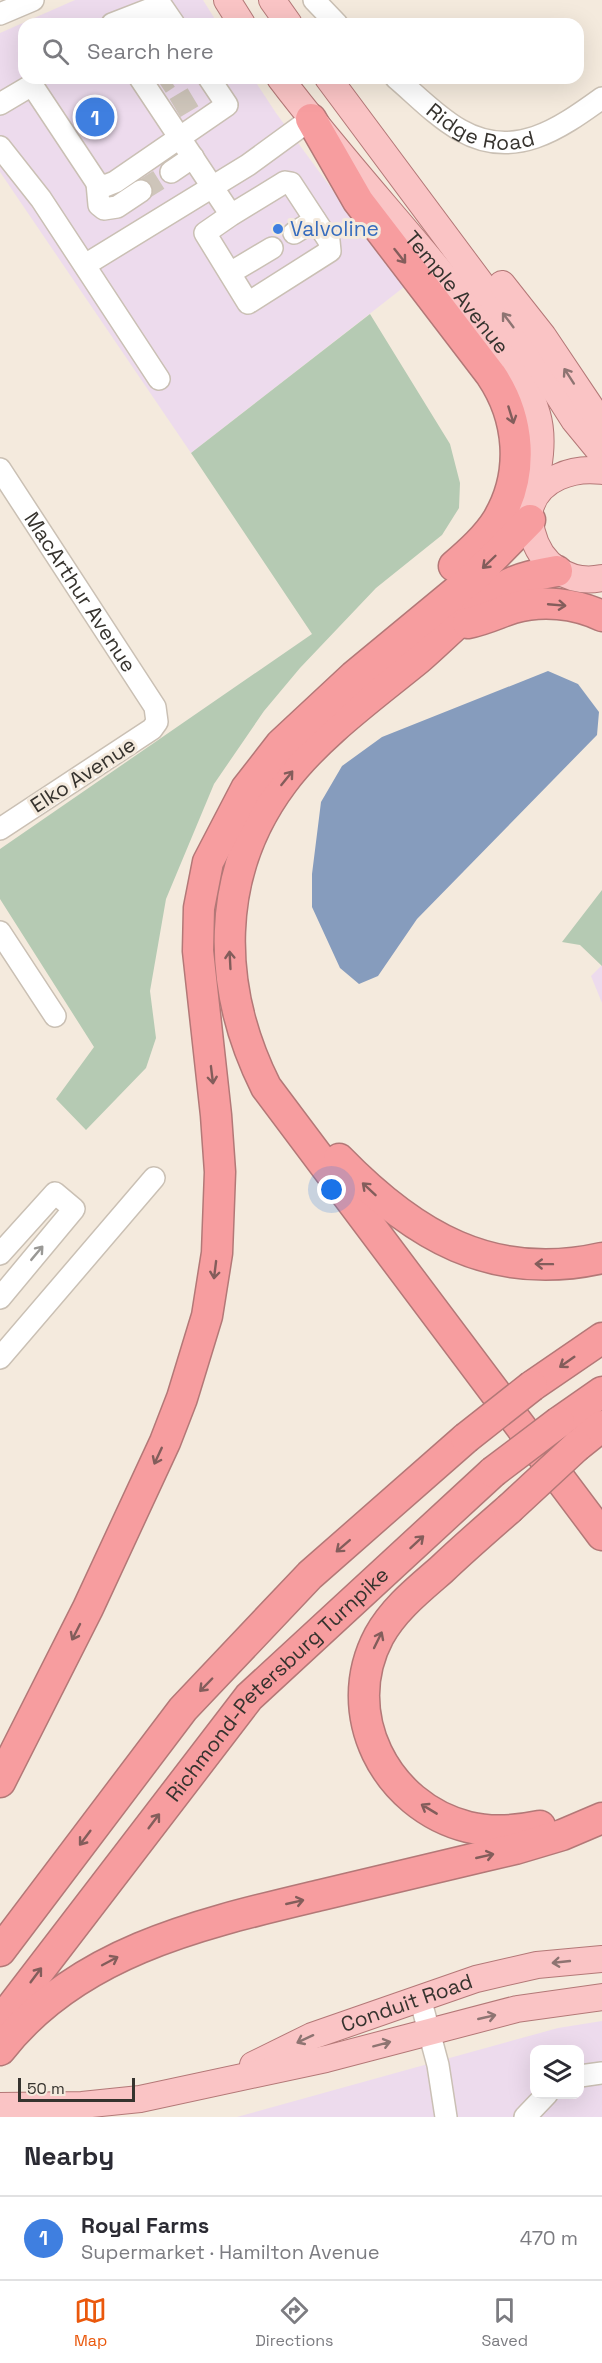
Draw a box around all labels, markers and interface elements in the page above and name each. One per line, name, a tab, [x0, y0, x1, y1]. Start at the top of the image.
search box	[18, 18, 584, 84]
icon: search	[39, 35, 72, 68]
text: Search here	[87, 37, 214, 65]
pin: 1	[76, 94, 115, 140]
street label: Ridge Road	[421, 97, 537, 156]
place label: Valvoline	[290, 215, 379, 242]
marker: Valvoline	[271, 222, 285, 236]
street label: Temple Avenue	[399, 225, 515, 359]
one-way arrow	[393, 247, 406, 263]
one-way arrow	[502, 313, 515, 329]
one-way arrow	[562, 368, 575, 385]
one-way arrow	[506, 405, 517, 424]
street label: MacArthur Avenue	[19, 507, 143, 677]
one-way arrow	[481, 555, 496, 569]
one-way arrow	[546, 600, 566, 611]
street label: Elko Avenue	[25, 731, 140, 819]
one-way arrow	[280, 770, 293, 786]
one-way arrow	[224, 950, 235, 970]
one-way arrow	[206, 1065, 217, 1085]
your location	[317, 1175, 346, 1204]
one-way arrow	[362, 1182, 377, 1196]
one-way arrow	[31, 1245, 44, 1261]
one-way arrow	[209, 1259, 220, 1279]
one-way arrow	[535, 1259, 555, 1270]
one-way arrow	[559, 1356, 575, 1368]
one-way arrow	[152, 1446, 164, 1464]
one-way arrow	[409, 1535, 424, 1549]
one-way arrow	[335, 1540, 351, 1553]
street label: Richmond-Petersburg Turnpike	[160, 1561, 394, 1807]
one-way arrow	[70, 1623, 81, 1641]
one-way arrow	[372, 1632, 384, 1650]
one-way arrow	[199, 1677, 213, 1692]
one-way arrow	[421, 1803, 438, 1815]
one-way arrow	[148, 1813, 161, 1829]
one-way arrow	[79, 1830, 92, 1846]
one-way arrow	[475, 1850, 494, 1862]
one-way arrow	[285, 1895, 304, 1907]
one-way arrow	[101, 1955, 119, 1967]
one-way arrow	[552, 1957, 571, 1968]
street label: Conduit Road	[337, 1967, 476, 2038]
one-way arrow	[29, 1968, 42, 1984]
one-way arrow	[477, 2010, 496, 2022]
one-way arrow	[297, 2034, 315, 2046]
one-way arrow	[373, 2038, 392, 2049]
map controls	[530, 2045, 584, 2099]
button: layers	[530, 2045, 584, 2099]
scale bar	[18, 2075, 135, 2102]
text: 50 m	[27, 2078, 65, 2099]
text: Nearby	[24, 2139, 114, 2173]
text: Royal Farms	[81, 2211, 209, 2239]
text: 1	[39, 2225, 48, 2251]
text: 470 m	[520, 2225, 578, 2251]
text: Supermarket · Hamilton Avenue	[81, 2239, 380, 2265]
tab: Map	[74, 2294, 107, 2351]
tab: Directions	[255, 2294, 334, 2351]
tab: Saved	[481, 2294, 528, 2351]

